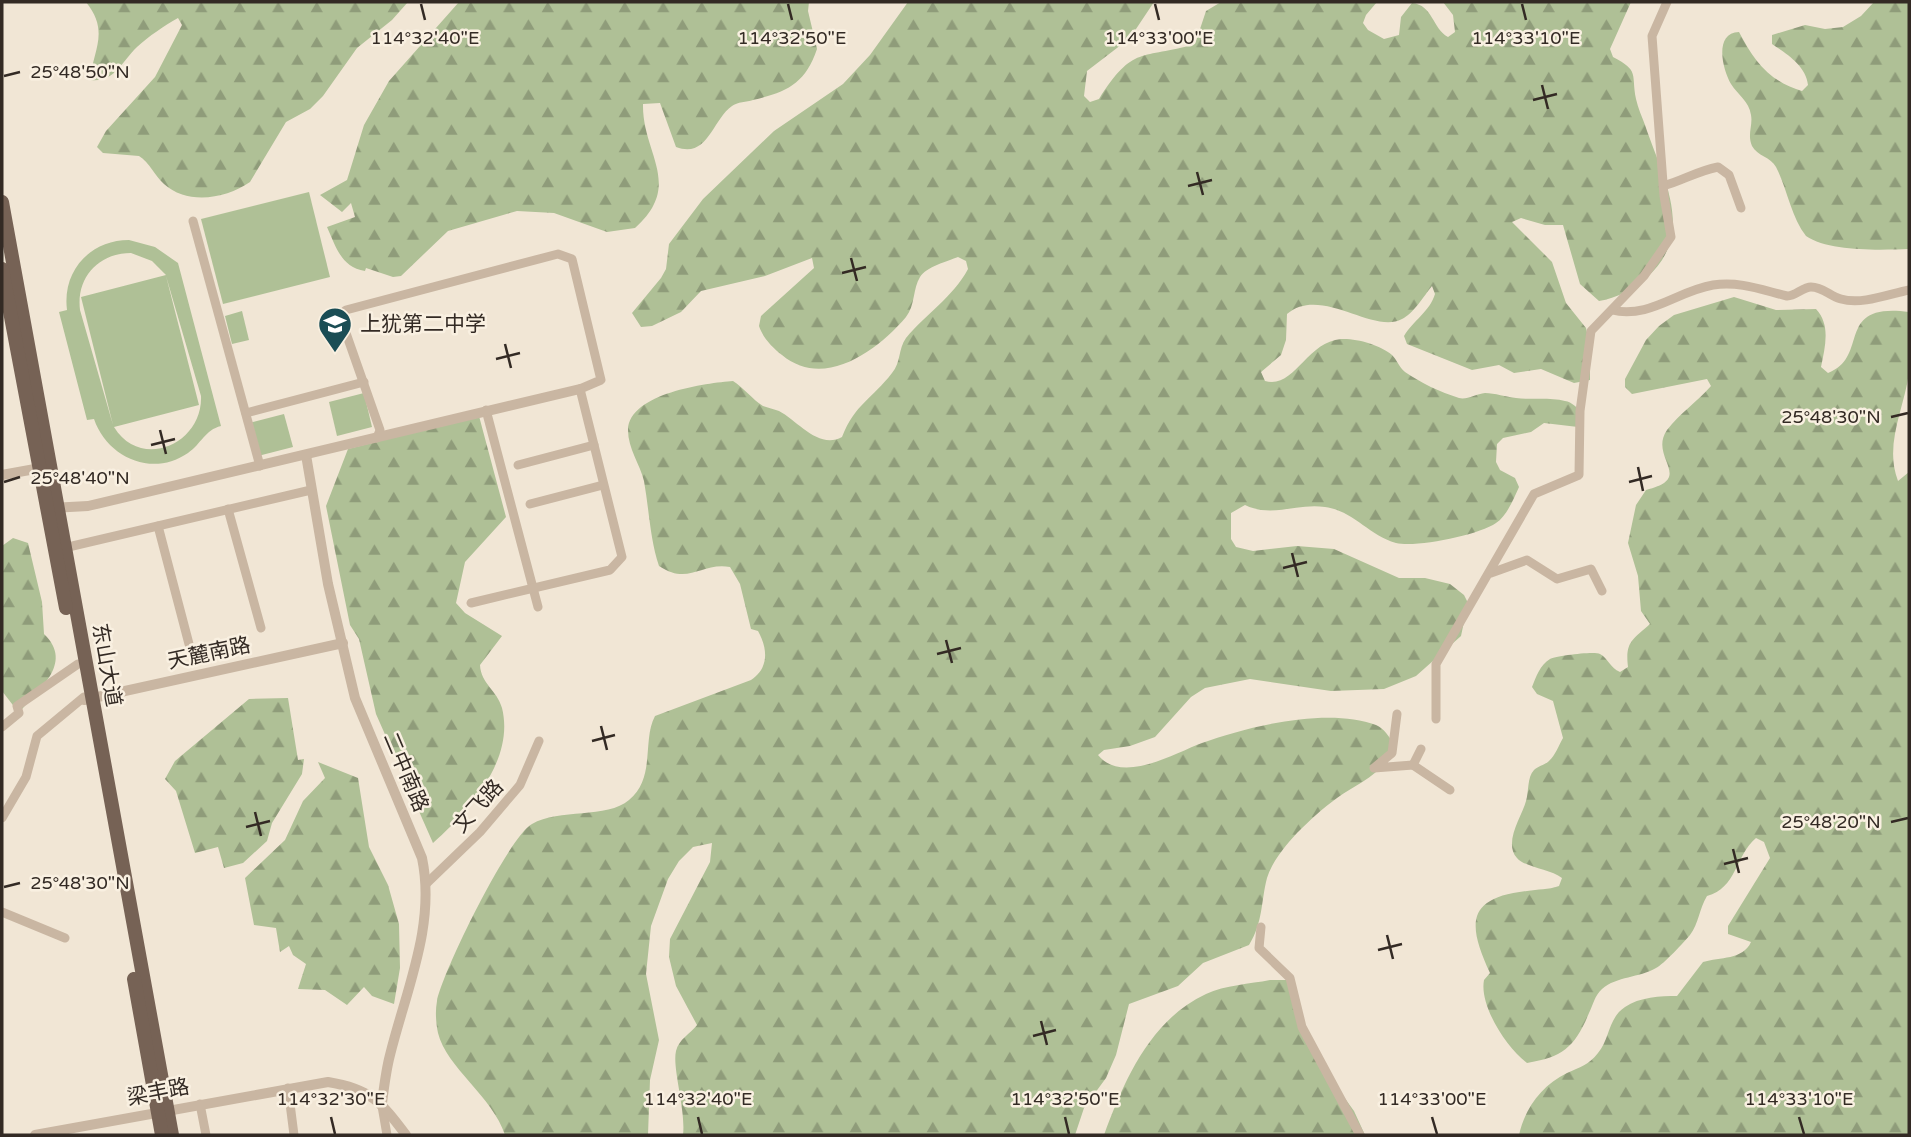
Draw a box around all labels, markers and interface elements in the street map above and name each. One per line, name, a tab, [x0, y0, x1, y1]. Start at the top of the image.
text: 114°32'40"E	[371, 27, 479, 49]
text: 114°32'50"E	[738, 27, 846, 49]
text: 114°33'00"E	[1105, 27, 1213, 49]
text: 114°33'10"E	[1472, 27, 1580, 49]
text: 25°48'50"N	[30, 61, 130, 83]
school or university icon: 上犹第二中学	[316, 305, 354, 354]
place label: 上犹第二中学	[360, 312, 486, 337]
text: 25°48'30"N	[1781, 406, 1881, 428]
text: 25°48'40"N	[30, 467, 130, 489]
street label: 东山大道	[87, 622, 126, 709]
street label: 天麓南路	[165, 633, 253, 674]
street label: 二中南路	[378, 729, 433, 816]
street label: 文飞路	[448, 775, 509, 838]
text: 25°48'20"N	[1781, 811, 1881, 833]
text: 25°48'30"N	[30, 872, 130, 894]
street label: 梁丰路	[125, 1074, 191, 1111]
text: 114°32'30"E	[277, 1088, 385, 1110]
text: 114°32'40"E	[644, 1088, 752, 1110]
text: 114°32'50"E	[1011, 1088, 1119, 1110]
text: 114°33'00"E	[1378, 1088, 1486, 1110]
text: 114°33'10"E	[1745, 1088, 1853, 1110]

